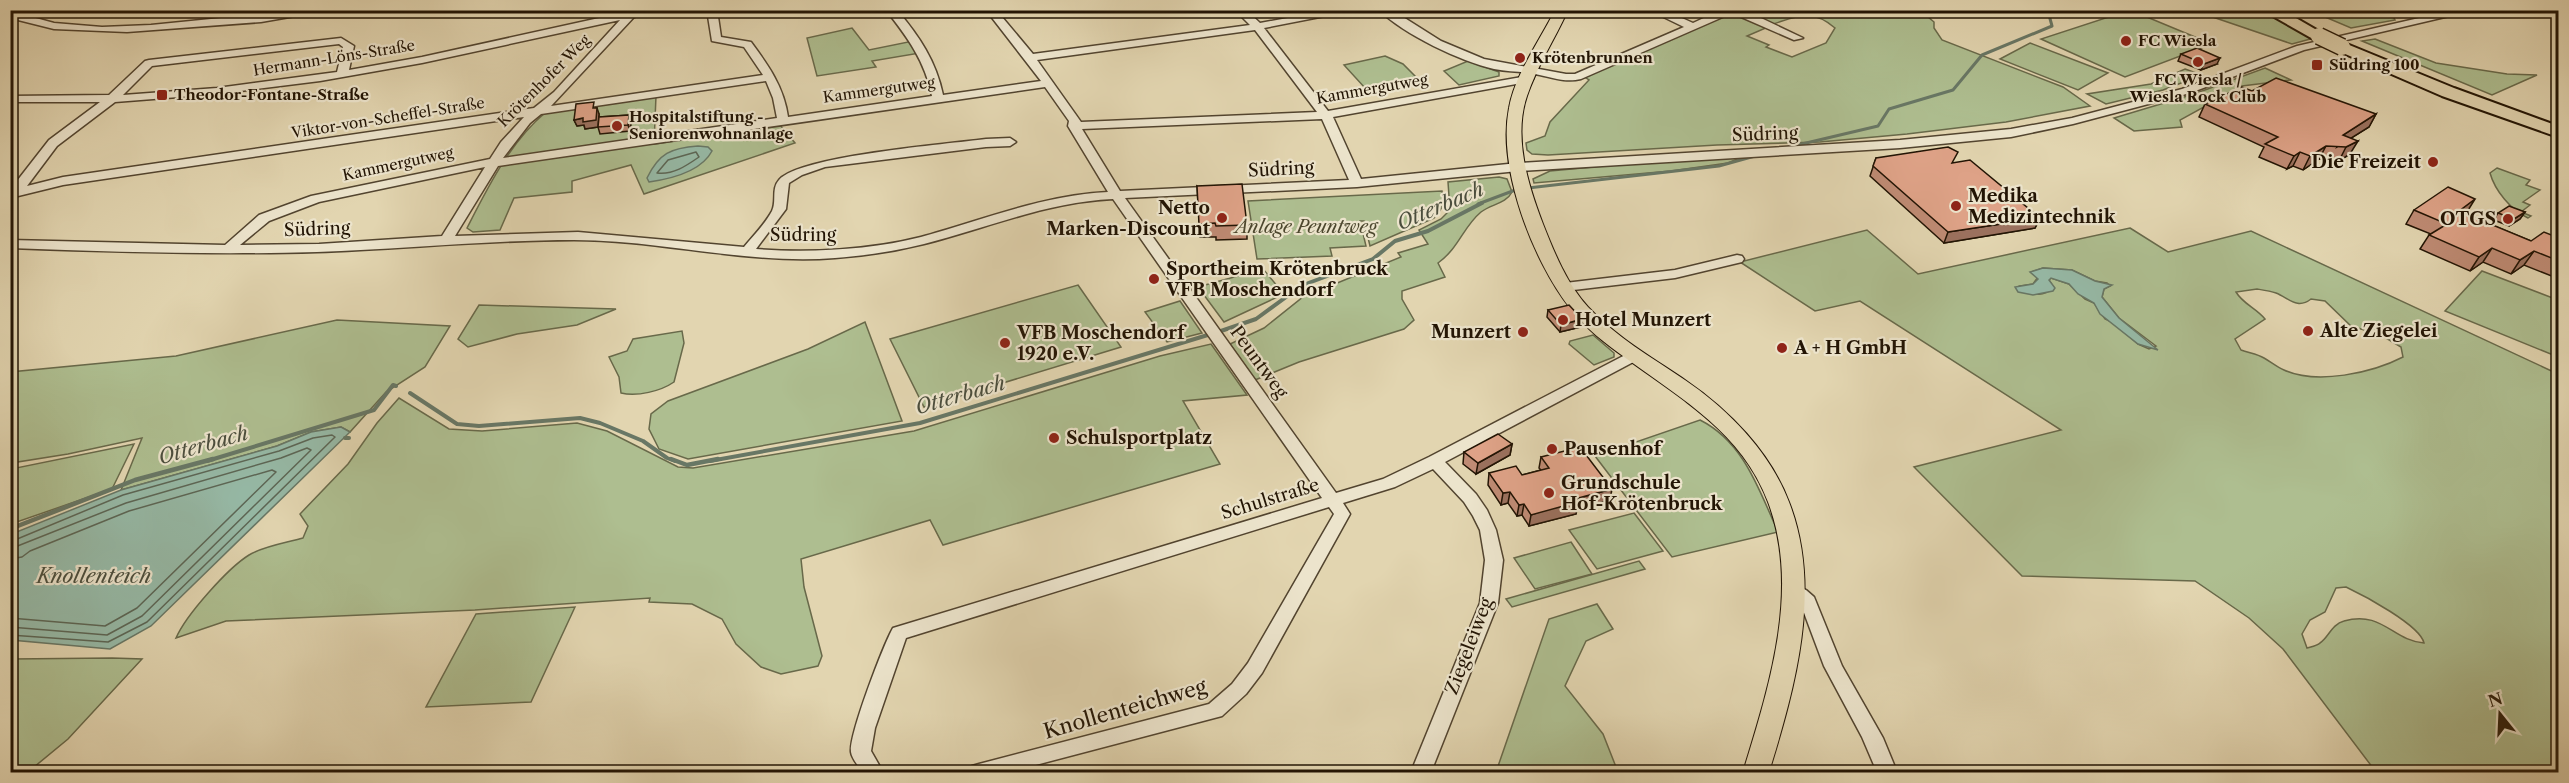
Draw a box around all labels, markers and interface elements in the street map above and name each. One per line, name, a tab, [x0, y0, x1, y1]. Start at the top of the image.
street label: Krötenhofer Weg	[493, 30, 594, 131]
place label: FC Wiesla	[2138, 31, 2217, 50]
marker: FC Wiesla	[2119, 34, 2133, 48]
street label: Hermann-Löns-Straße	[252, 35, 416, 80]
place label: Krötenbrunnen	[1532, 48, 1654, 67]
marker: Krötenbrunnen	[1513, 51, 1527, 65]
marker: FC Wiesla / Wiesla Rock Club	[2191, 55, 2205, 69]
place label: Südring 100	[2329, 55, 2420, 74]
marker: Südring 100	[2310, 58, 2324, 72]
street label: Kammergutweg	[1315, 69, 1429, 108]
place label: FC Wiesla / Wiesla Rock Club	[2129, 70, 2266, 106]
street label: Kammergutweg	[822, 72, 936, 107]
place label: Theodor-Fontane-Straße	[174, 85, 369, 104]
marker: Theodor-Fontane-Straße	[155, 88, 169, 102]
street label: Viktor-von-Scheffel-Straße	[289, 93, 486, 142]
place label: Hospitalstiftung - Seniorenwohnanlage	[629, 107, 793, 143]
marker: Hospitalstiftung - Seniorenwohnanlage	[610, 119, 624, 133]
street label: Südring	[1731, 122, 1799, 146]
street label: Kammergutweg	[341, 142, 455, 185]
place label: Die Freizeit	[2311, 151, 2422, 173]
marker: Die Freizeit	[2426, 155, 2440, 169]
street label: Südring	[1247, 156, 1315, 182]
water label: Otterbach	[1393, 177, 1487, 235]
place label: Medika Medizintechnik	[1968, 185, 2117, 228]
place label: Netto Marken-Discount	[1046, 197, 1211, 240]
marker: Medika Medizintechnik	[1949, 199, 1963, 213]
place label: OTGS	[2440, 208, 2496, 230]
marker: Netto Marken-Discount	[1215, 211, 1229, 225]
marker: OTGS	[2501, 212, 2515, 226]
park label: Anlage Peuntweg	[1232, 216, 1379, 238]
street label: Südring	[283, 217, 351, 241]
street label: Südring	[770, 224, 837, 246]
place label: Sportheim Krötenbruck VFB Moschendorf	[1165, 258, 1389, 301]
marker: Sportheim Krötenbruck VFB Moschendorf	[1147, 272, 1161, 286]
place label: Hotel Munzert	[1575, 309, 1712, 331]
marker: Hotel Munzert	[1556, 313, 1570, 327]
place label: Alte Ziegelei	[2319, 320, 2438, 342]
street label: Peuntweg	[1225, 321, 1293, 403]
place label: Munzert	[1431, 321, 1512, 343]
place label: VFB Moschendorf 1920 e.V.	[1016, 322, 1187, 365]
marker: Alte Ziegelei	[2301, 324, 2315, 338]
marker: Munzert	[1516, 325, 1530, 339]
marker: VFB Moschendorf 1920 e.V.	[998, 336, 1012, 350]
place label: A + H GmbH	[1793, 337, 1907, 359]
marker: A + H GmbH	[1775, 341, 1789, 355]
water label: Otterbach	[912, 371, 1008, 419]
water label: Otterbach	[155, 421, 251, 469]
place label: Schulsportplatz	[1066, 427, 1212, 449]
marker: Schulsportplatz	[1047, 431, 1061, 445]
place label: Pausenhof	[1564, 438, 1663, 460]
marker: Pausenhof	[1545, 442, 1559, 456]
place label: Grundschule Hof-Krötenbruck	[1561, 472, 1723, 515]
street label: Schulstraße	[1218, 474, 1322, 524]
marker: Grundschule Hof-Krötenbruck	[1542, 486, 1556, 500]
water label: Knollenteich	[35, 564, 151, 588]
street label: Ziegeleiweg	[1440, 594, 1498, 698]
street label: Knollenteichweg	[1040, 673, 1210, 744]
north arrow	[2470, 684, 2530, 744]
text: N	[2486, 688, 2505, 711]

